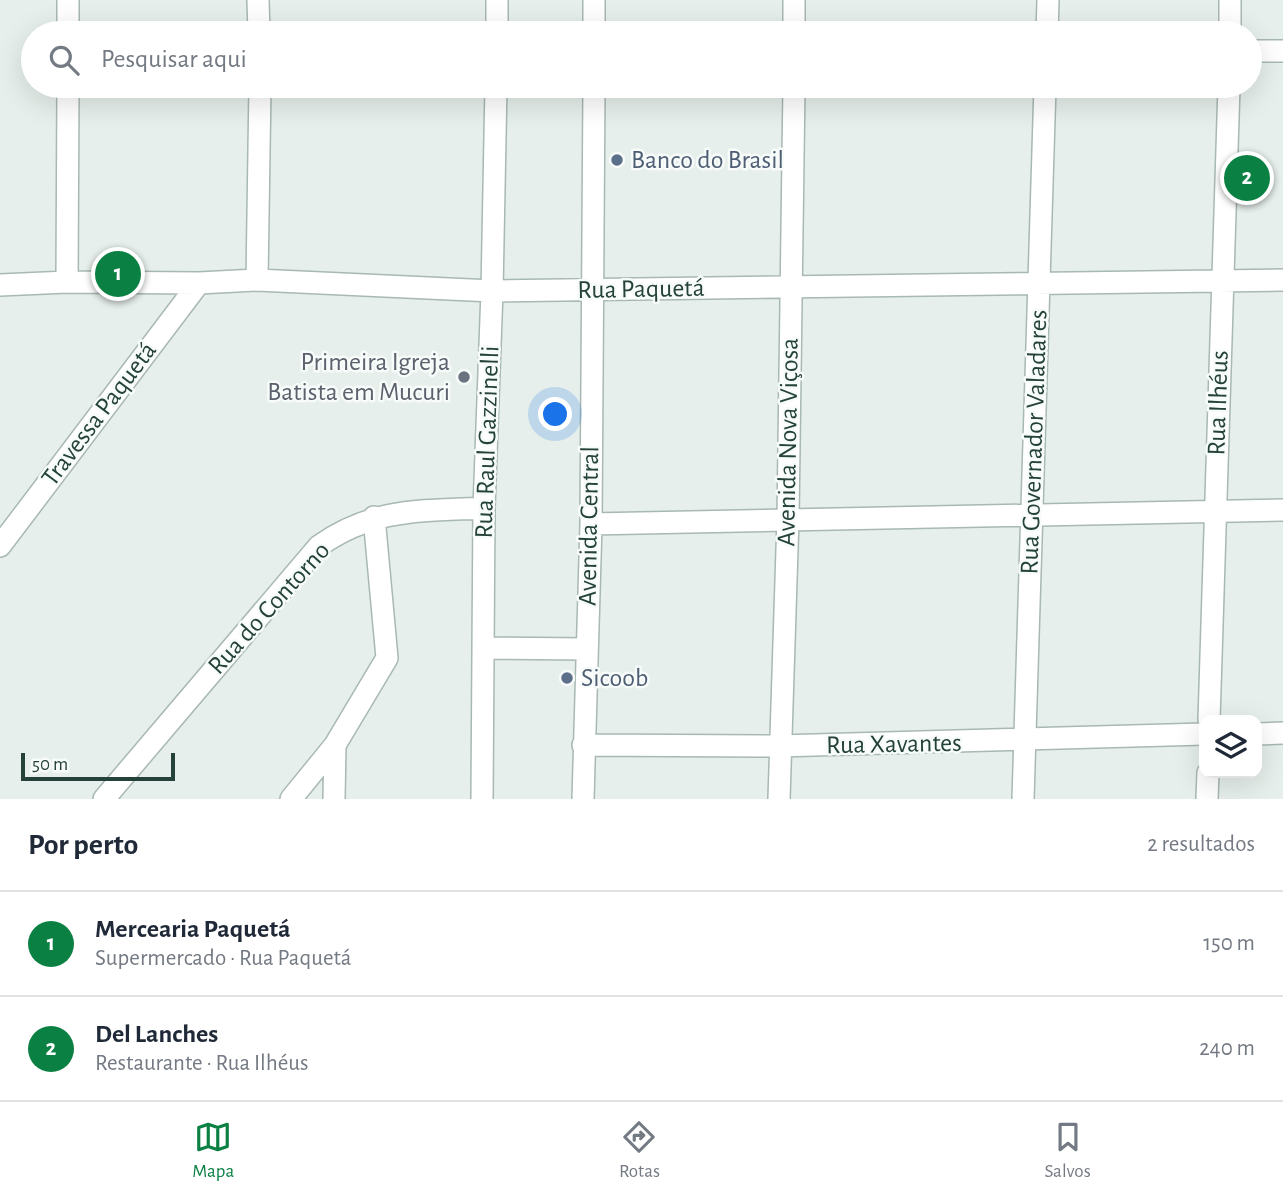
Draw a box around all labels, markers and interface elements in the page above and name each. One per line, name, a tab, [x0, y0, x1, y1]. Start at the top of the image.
search box	[21, 21, 1262, 98]
icon: search	[45, 41, 83, 79]
text: Pesquisar aqui	[101, 46, 247, 72]
place label: Banco do Brasil	[631, 147, 784, 173]
marker: Banco do Brasil	[609, 152, 625, 168]
pin: 2	[1224, 152, 1270, 204]
pin: 1	[95, 248, 141, 300]
street label: Rua Paquetá	[577, 275, 705, 303]
street label: Rua Governador Valadares	[1016, 309, 1052, 575]
street label: Travessa Paquetá	[37, 337, 161, 491]
street label: Avenida Nova Viçosa	[773, 338, 803, 546]
street label: Rua Raul Gazzinelli	[471, 345, 503, 539]
place label: Primeira Igreja Batista em Mucuri	[267, 349, 450, 405]
street label: Rua Ilhéus	[1203, 350, 1233, 456]
marker: Primeira Igreja Batista em Mucuri	[456, 369, 472, 385]
your location	[538, 397, 572, 431]
street label: Avenida Central	[575, 446, 603, 606]
street label: Rua do Contorno	[203, 537, 335, 679]
place label: Sicoob	[581, 665, 648, 691]
marker: Sicoob	[559, 670, 575, 686]
map controls	[1199, 715, 1262, 778]
button: layers	[1199, 715, 1262, 778]
street label: Rua Xavantes	[826, 730, 962, 758]
scale bar	[21, 750, 175, 782]
text: 50 m	[32, 755, 68, 774]
text: Por perto	[28, 830, 138, 860]
text: 2 resultados	[1147, 833, 1255, 856]
text: Mercearia Paquetá	[95, 916, 290, 942]
text: 1	[47, 932, 55, 955]
text: 150 m	[1203, 932, 1255, 955]
text: Supermercado · Rua Paquetá	[95, 947, 351, 970]
text: Del Lanches	[95, 1021, 218, 1047]
text: 2	[46, 1037, 56, 1060]
text: 240 m	[1199, 1037, 1255, 1060]
text: Restaurante · Rua Ilhéus	[95, 1052, 309, 1075]
tab: Mapa	[192, 1118, 234, 1183]
tab: Rotas	[619, 1118, 660, 1183]
tab: Salvos	[1045, 1118, 1091, 1183]

